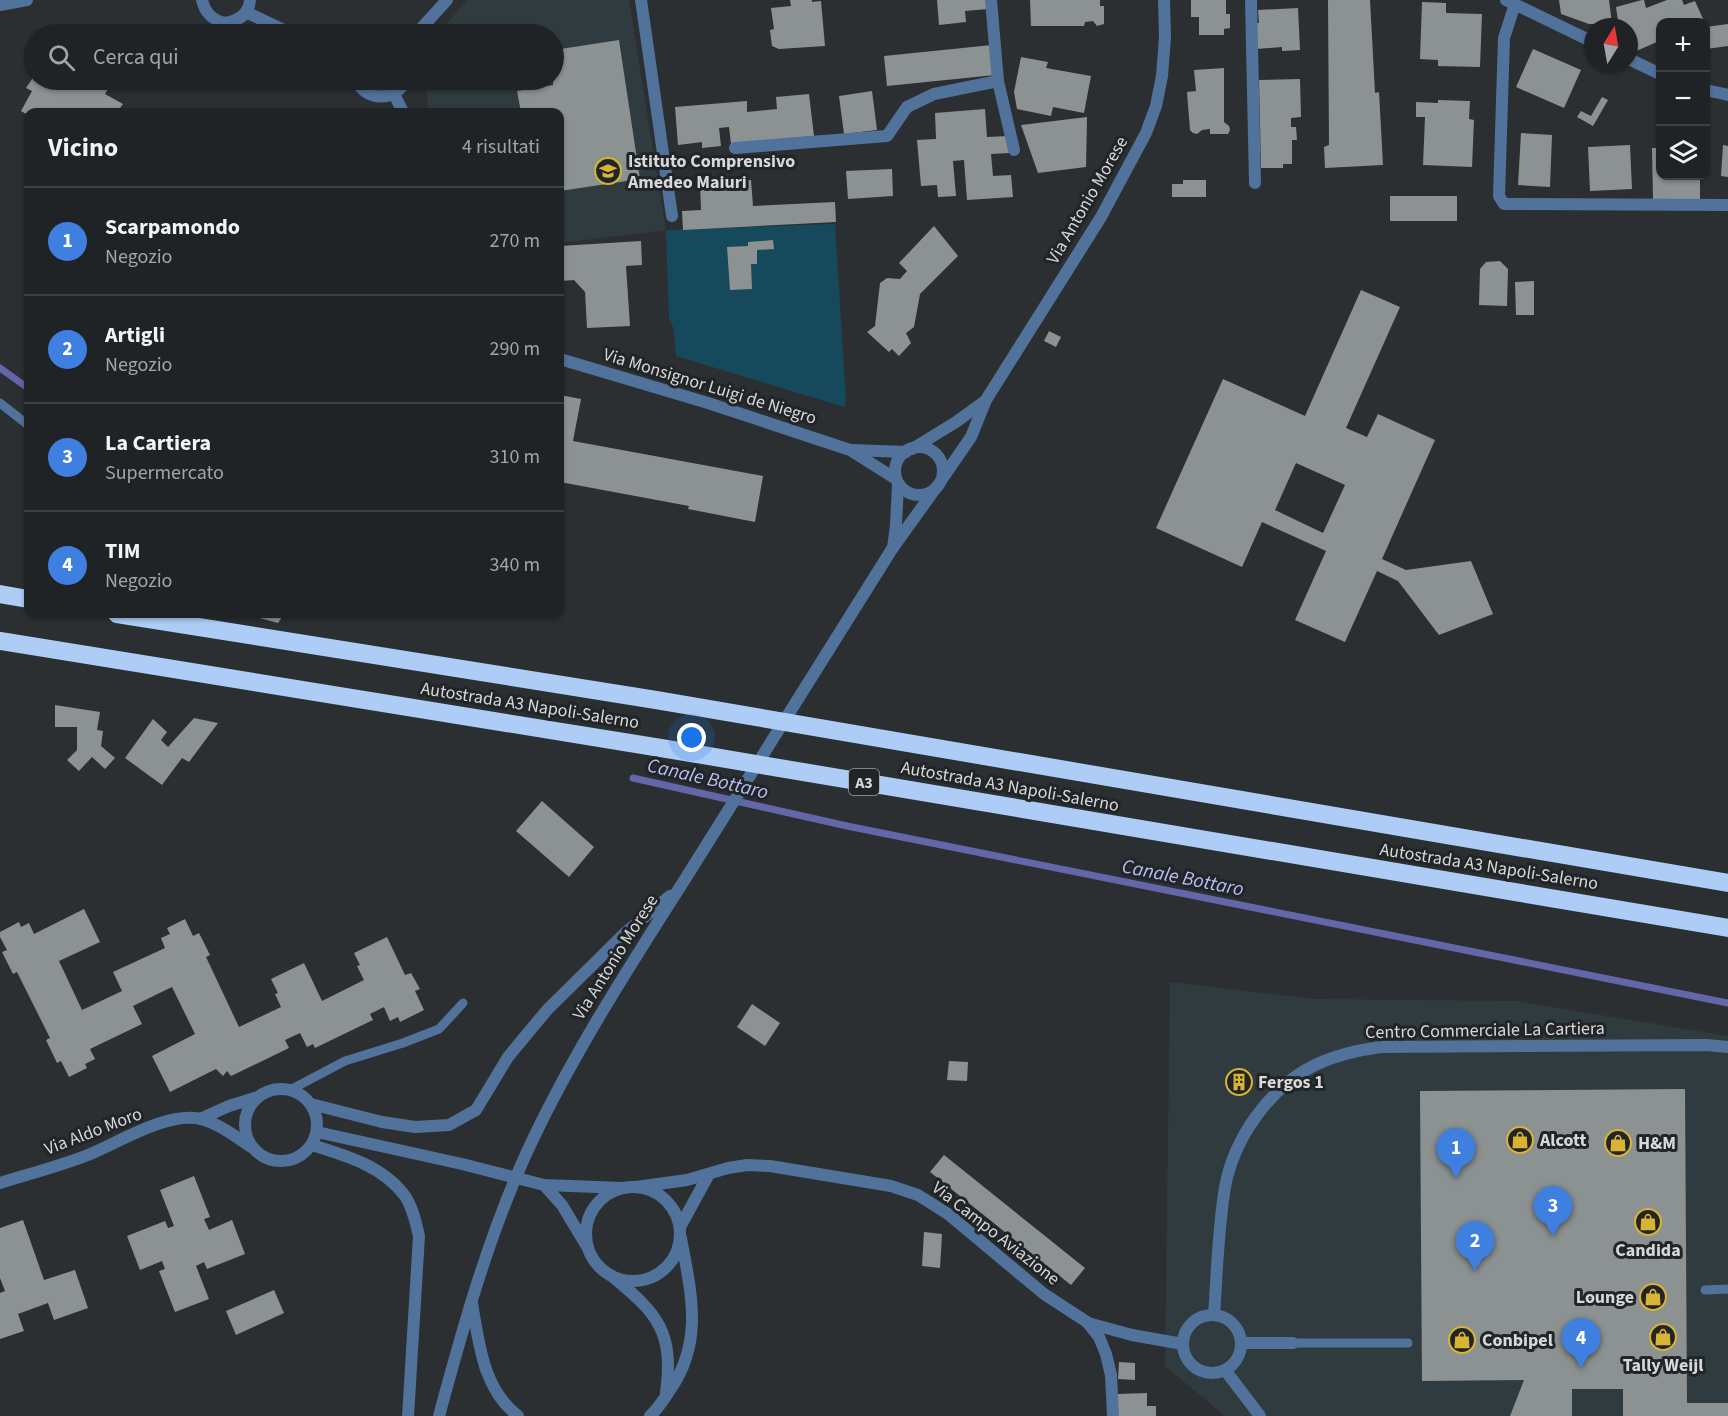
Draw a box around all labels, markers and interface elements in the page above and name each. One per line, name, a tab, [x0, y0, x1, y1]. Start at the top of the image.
north arrow	[1584, 18, 1638, 72]
map controls	[1656, 18, 1710, 180]
button: +	[1656, 18, 1710, 72]
search box	[24, 24, 564, 90]
icon: search	[45, 41, 78, 74]
text: Cerca qui	[93, 41, 179, 73]
button: −	[1656, 72, 1710, 126]
button: layers	[1656, 126, 1710, 180]
text: Vicino	[48, 129, 118, 166]
street label: Via Antonio Morese	[1041, 132, 1134, 269]
text: 4 risultati	[462, 133, 540, 161]
place label: Istituto Comprensivo Amedeo Maiuri	[627, 149, 795, 195]
school or university icon: Istituto Comprensivo Amedeo Maiuri	[593, 156, 623, 186]
text: Scarpamondo	[105, 211, 240, 243]
text: 1	[62, 227, 73, 255]
text: 270 m	[490, 227, 540, 255]
text: Negozio	[105, 243, 172, 271]
text: Artigli	[105, 319, 165, 351]
text: 2	[62, 335, 73, 363]
text: 290 m	[490, 335, 540, 363]
street label: Via Monsignor Luigi de Niegro	[600, 342, 820, 431]
text: Negozio	[105, 351, 172, 379]
text: La Cartiera	[105, 427, 211, 459]
text: 3	[62, 443, 73, 471]
text: 310 m	[490, 443, 540, 471]
text: Supermercato	[105, 459, 224, 487]
text: TIM	[105, 535, 141, 567]
text: 4	[62, 551, 73, 579]
text: 340 m	[490, 551, 540, 579]
text: Negozio	[105, 567, 172, 595]
street label: Autostrada A3 Napoli-Salerno	[419, 676, 641, 735]
your location	[677, 723, 706, 752]
water label: Canale Bottaro	[644, 751, 771, 807]
street label: Autostrada A3 Napoli-Salerno	[899, 755, 1121, 818]
road number: A3	[849, 769, 879, 795]
street label: Autostrada A3 Napoli-Salerno	[1378, 837, 1600, 896]
water label: Canale Bottaro	[1120, 852, 1246, 904]
street label: Via Antonio Morese	[567, 890, 664, 1025]
street label: Centro Commerciale La Cartiera	[1365, 1016, 1605, 1045]
building icon: Fergos 1	[1224, 1067, 1254, 1097]
place label: Fergos 1	[1258, 1070, 1324, 1095]
street label: Via Aldo Moro	[41, 1101, 146, 1162]
shop icon: Alcott	[1505, 1125, 1535, 1155]
pin: 1	[1436, 1128, 1476, 1178]
place label: Alcott	[1539, 1128, 1586, 1153]
shop icon: H&M	[1603, 1128, 1633, 1158]
place label: H&M	[1638, 1131, 1676, 1156]
street label: Via Campo Aviazione	[926, 1175, 1065, 1291]
pin: 3	[1534, 1186, 1572, 1236]
shop icon: Candida	[1633, 1207, 1663, 1237]
pin: 2	[1456, 1222, 1494, 1271]
place label: Candida	[1615, 1238, 1681, 1263]
shop icon: Lounge	[1638, 1282, 1668, 1312]
place label: Lounge	[1576, 1285, 1634, 1310]
pin: 4	[1562, 1318, 1600, 1368]
shop icon: Tally Weijl	[1648, 1322, 1678, 1352]
shop icon: Conbipel	[1447, 1325, 1477, 1355]
place label: Conbipel	[1482, 1328, 1553, 1353]
place label: Tally Weijl	[1623, 1353, 1703, 1378]

